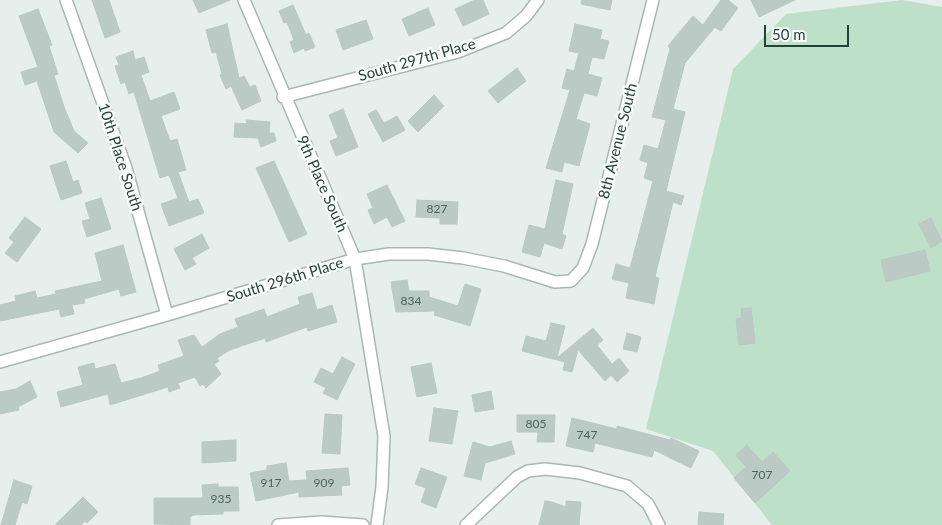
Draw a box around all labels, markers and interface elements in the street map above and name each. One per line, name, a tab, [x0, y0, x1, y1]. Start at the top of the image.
scale bar	[767, 15, 852, 47]
text: 50 m	[772, 25, 806, 43]
street label: South 297th Place	[356, 35, 478, 85]
street label: 8th Avenue South	[595, 81, 641, 201]
street label: 10th Place South	[94, 101, 146, 213]
street label: 9th Place South	[293, 133, 351, 235]
house number: 827	[427, 202, 447, 216]
street label: South 296th Place	[224, 254, 346, 306]
house number: 834	[401, 294, 421, 308]
house number: 805	[526, 417, 546, 431]
house number: 747	[577, 428, 597, 442]
house number: 707	[752, 468, 772, 482]
house number: 917	[261, 476, 281, 490]
house number: 909	[314, 476, 334, 490]
house number: 935	[211, 492, 231, 506]

